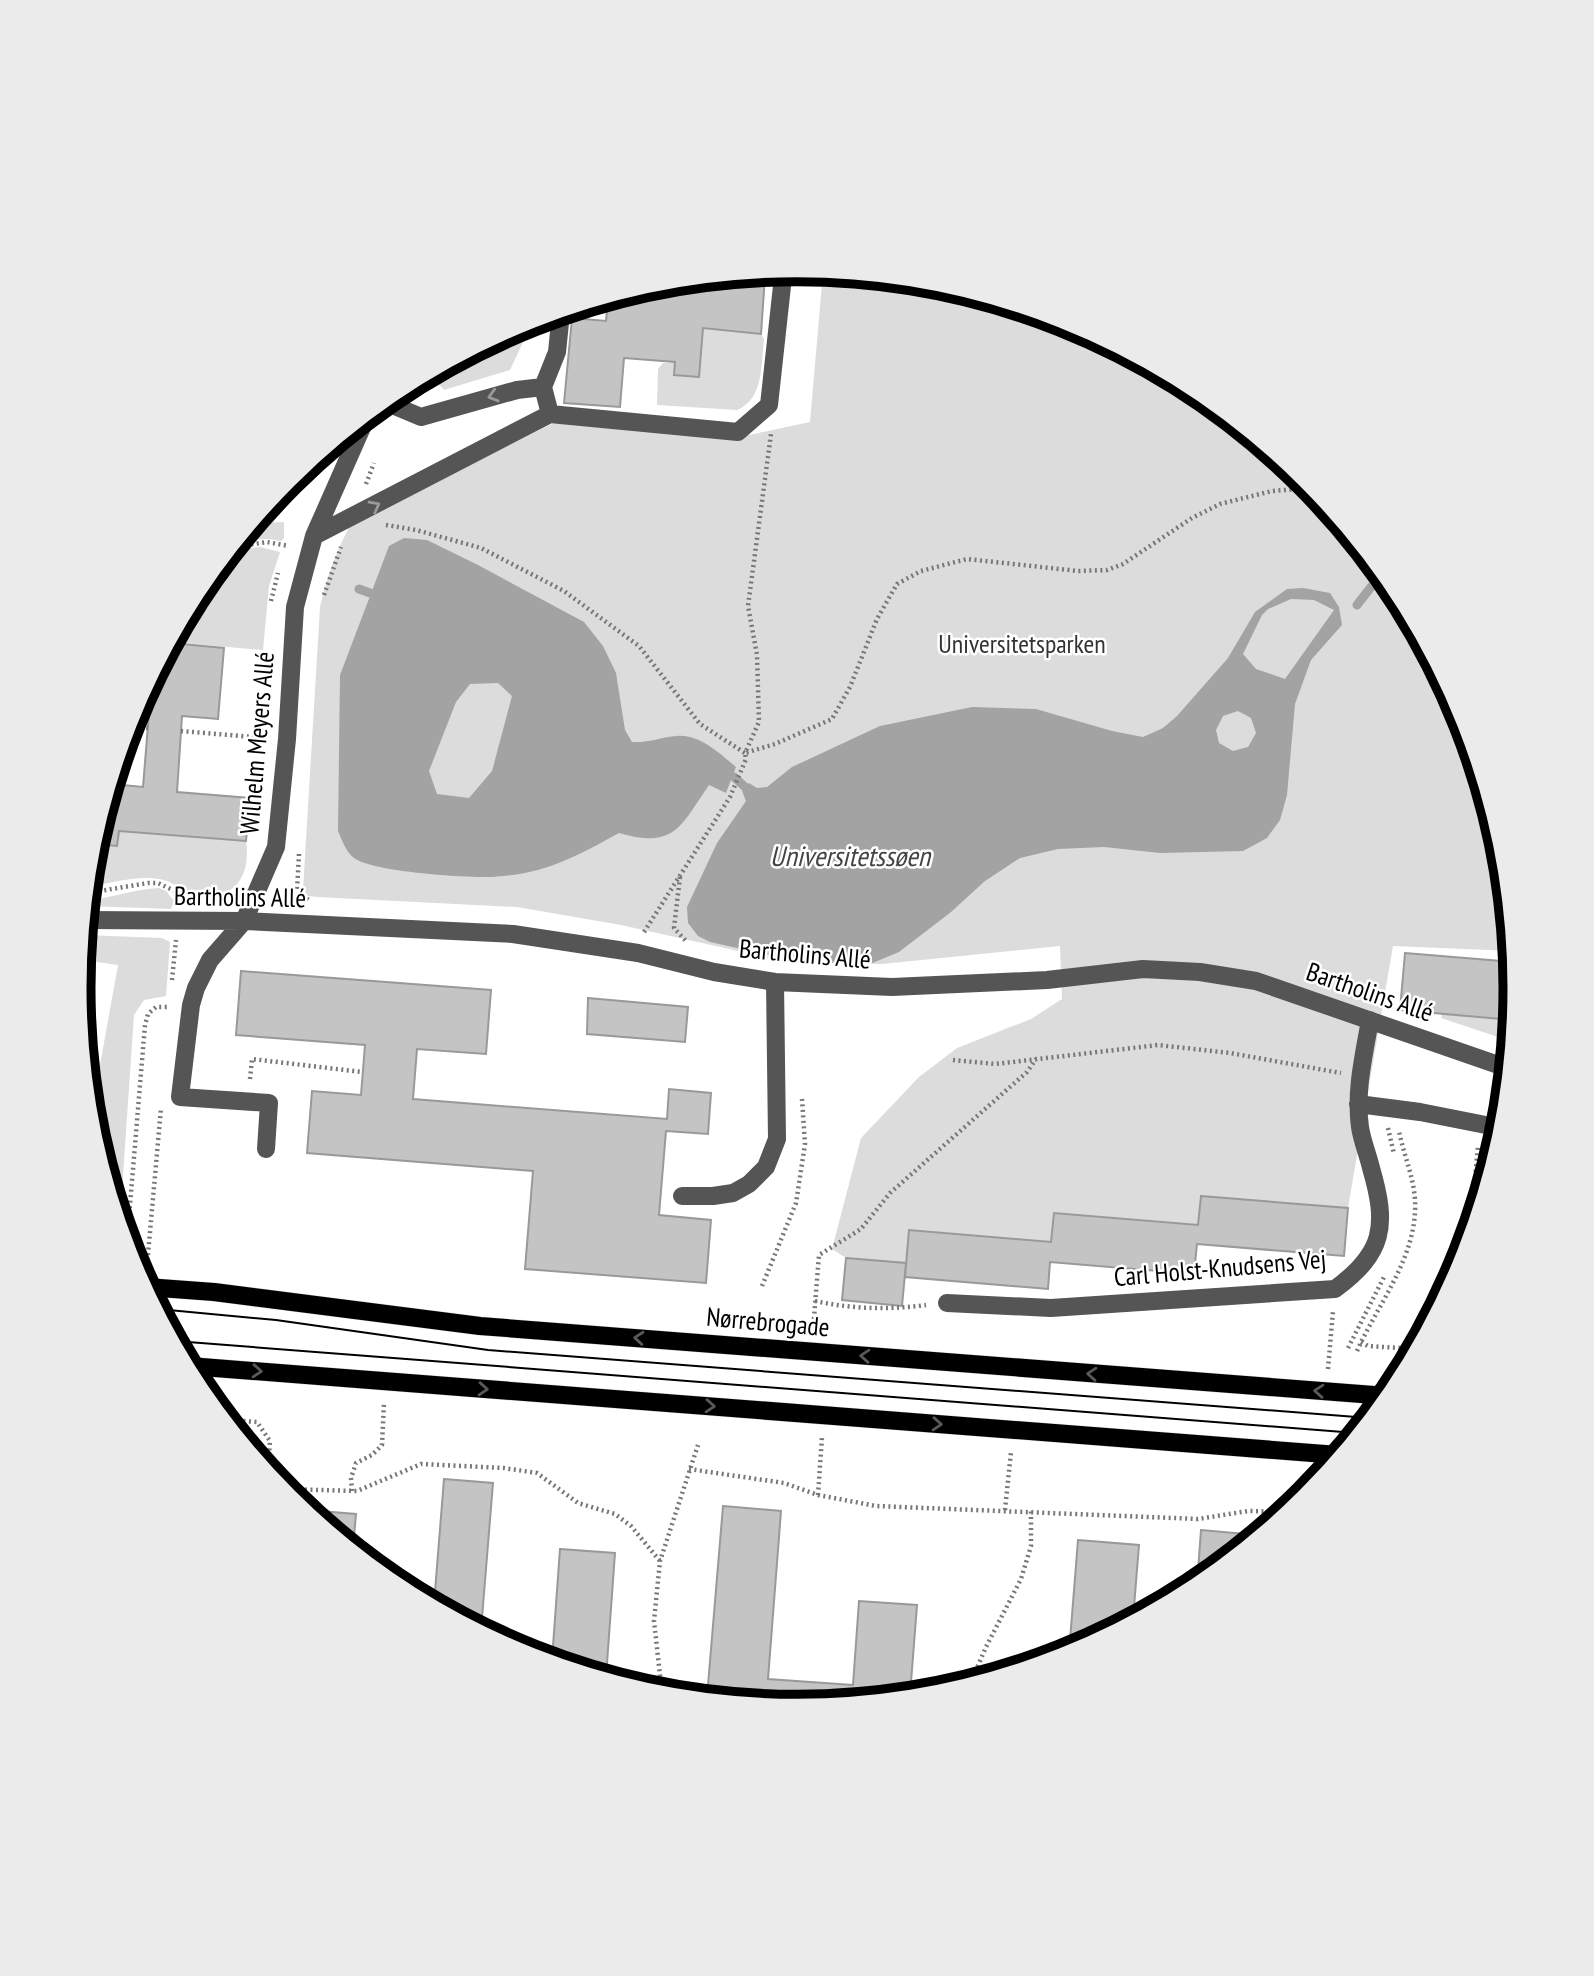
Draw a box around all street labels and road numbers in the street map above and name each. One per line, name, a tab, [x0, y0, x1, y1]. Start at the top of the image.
street label: Wilhelm Meyers Allé	[232, 650, 281, 836]
street label: Bartholins Allé	[174, 879, 306, 914]
street label: Bartholins Allé	[738, 931, 872, 976]
street label: Bartholins Allé	[1302, 954, 1438, 1029]
street label: Carl Holst-Knudsens Vej	[1113, 1242, 1327, 1293]
street label: Nørrebrogade	[705, 1300, 831, 1343]

